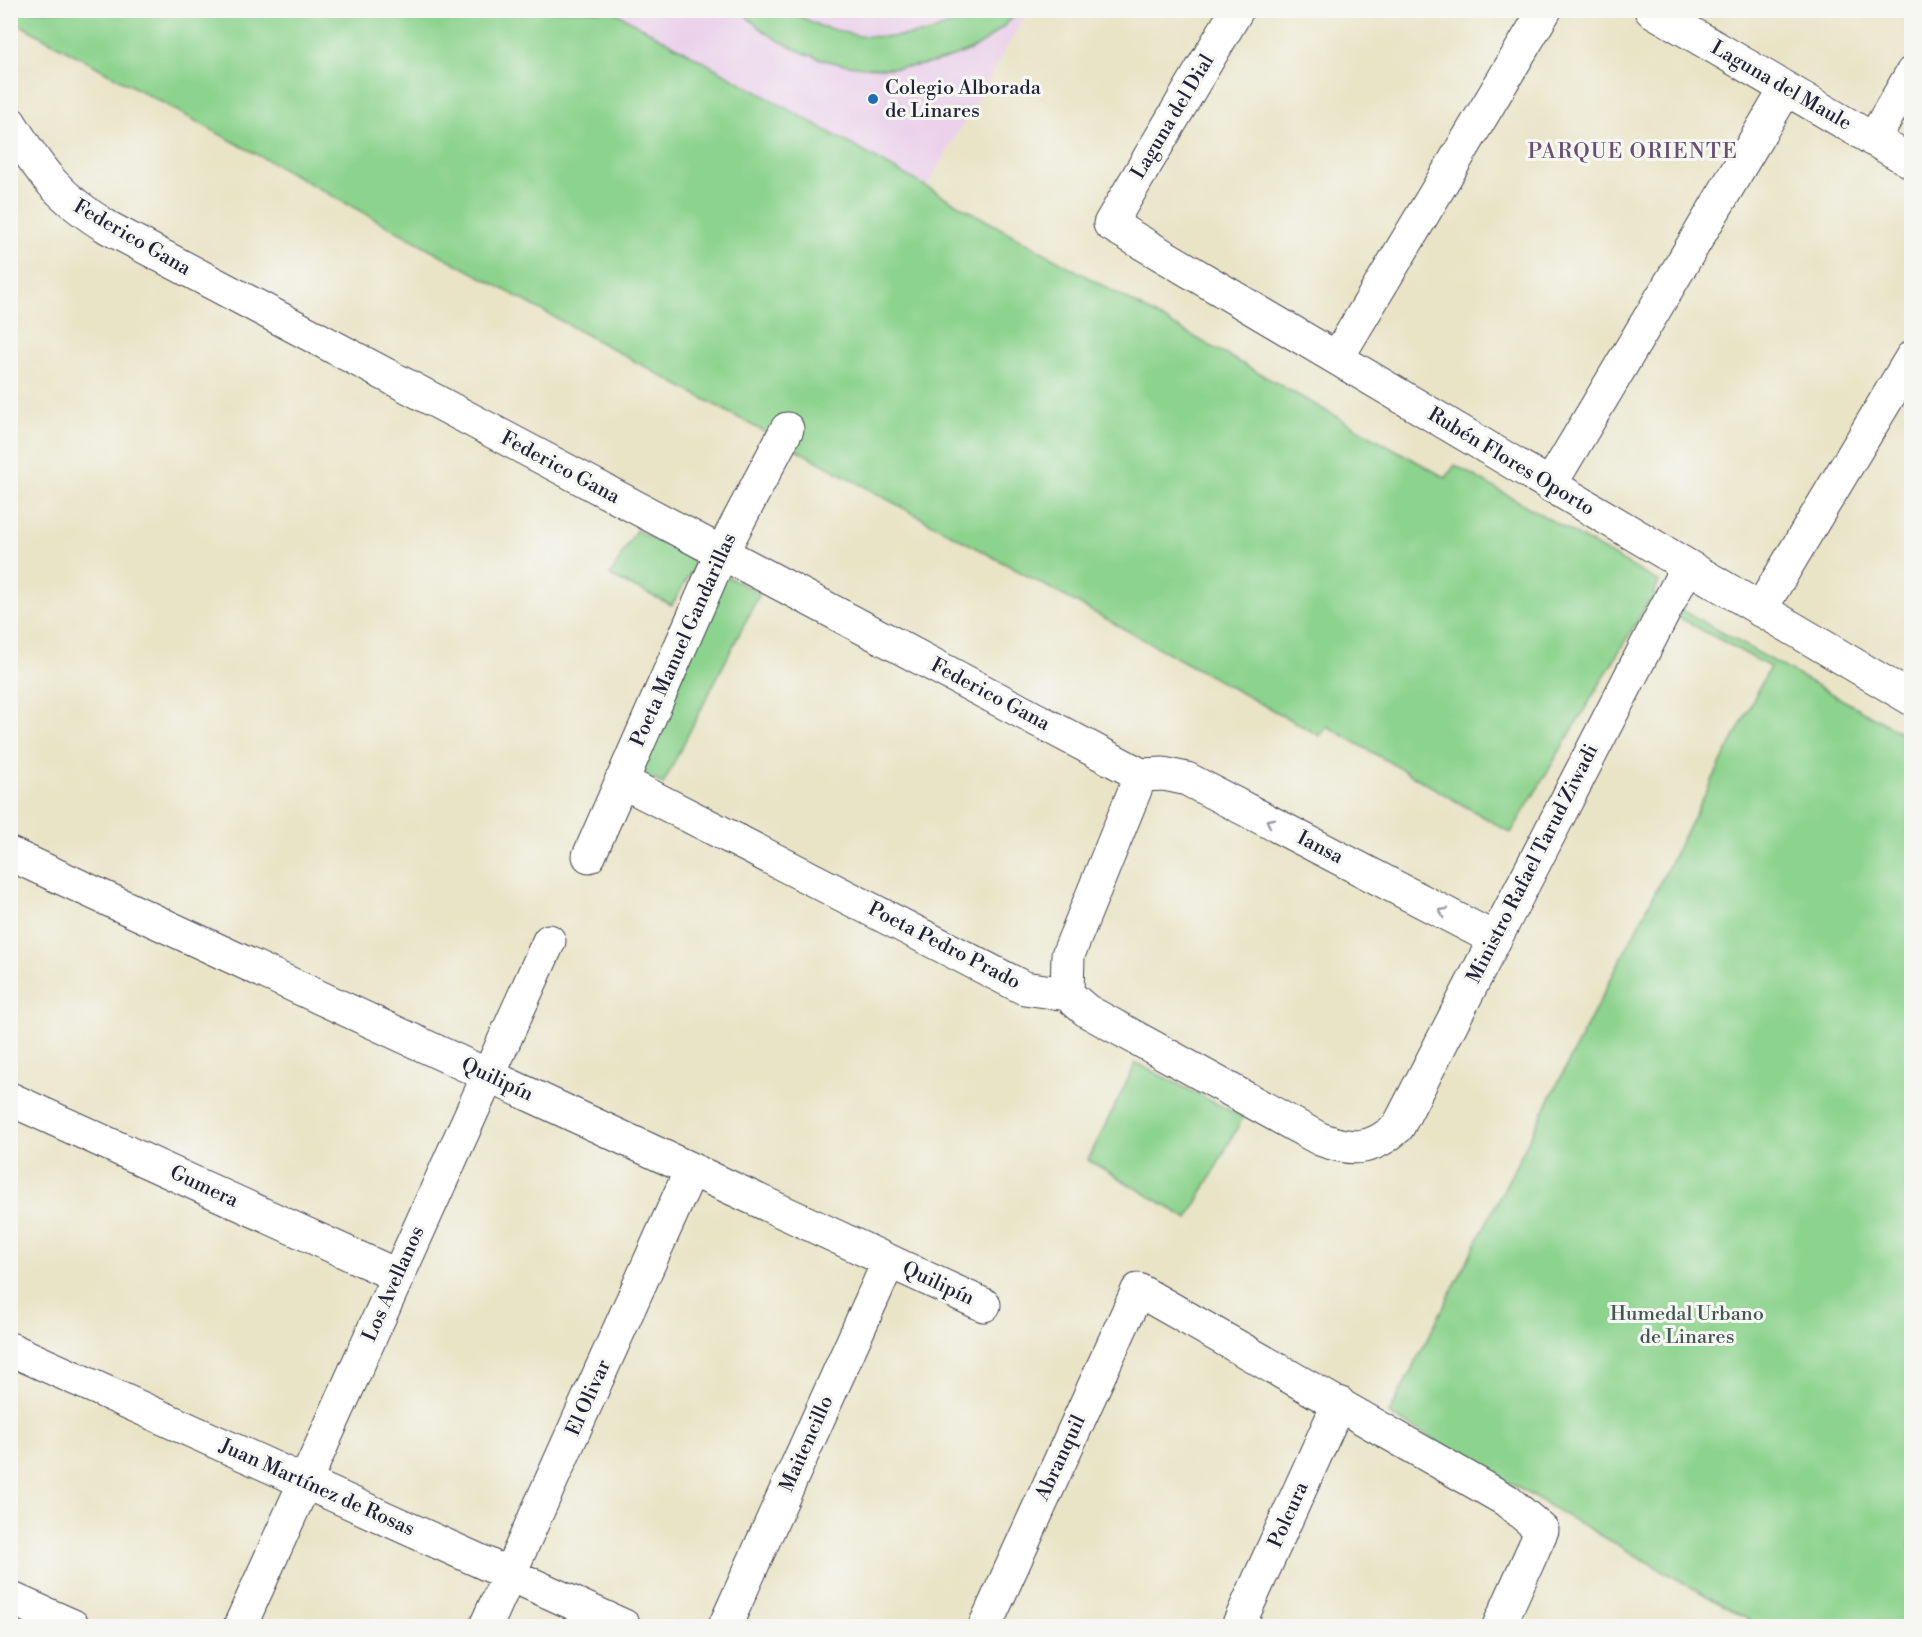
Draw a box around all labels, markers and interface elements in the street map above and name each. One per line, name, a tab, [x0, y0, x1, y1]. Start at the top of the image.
street label: Laguna del Maule	[1706, 36, 1856, 136]
street label: Laguna del Dial	[1126, 50, 1220, 184]
place label: Colegio Alborada de Linares	[885, 76, 1042, 124]
marker: Colegio Alborada de Linares	[866, 92, 880, 106]
district label: PARQUE ORIENTE	[1528, 139, 1738, 165]
street label: Federico Gana	[69, 194, 196, 282]
street label: Rubén Flores Oporto	[1423, 402, 1599, 522]
street label: Federico Gana	[496, 426, 625, 510]
street label: Poeta Manuel Gandarillas	[626, 529, 742, 751]
street label: Federico Gana	[926, 653, 1055, 737]
street label: Ministro Rafael Tarud Ziwadi	[1462, 740, 1605, 988]
one-way arrow	[1265, 818, 1276, 829]
street label: Iansa	[1293, 826, 1348, 871]
street label: Poeta Pedro Prado	[864, 897, 1024, 995]
one-way arrow	[1438, 908, 1449, 919]
street label: Quilipín	[457, 1053, 537, 1107]
street label: Gumera	[166, 1160, 243, 1214]
street label: Los Avellanos	[357, 1222, 431, 1346]
street label: Quilipín	[898, 1257, 978, 1311]
park label: Humedal Urbano de Linares	[1610, 1302, 1764, 1350]
street label: El Olivar	[561, 1356, 617, 1440]
street label: Maitencillo	[775, 1392, 839, 1496]
street label: Abranquil	[1030, 1411, 1092, 1506]
street label: Juan Martínez de Rosas	[215, 1433, 418, 1542]
street label: Polcura	[1263, 1477, 1315, 1552]

